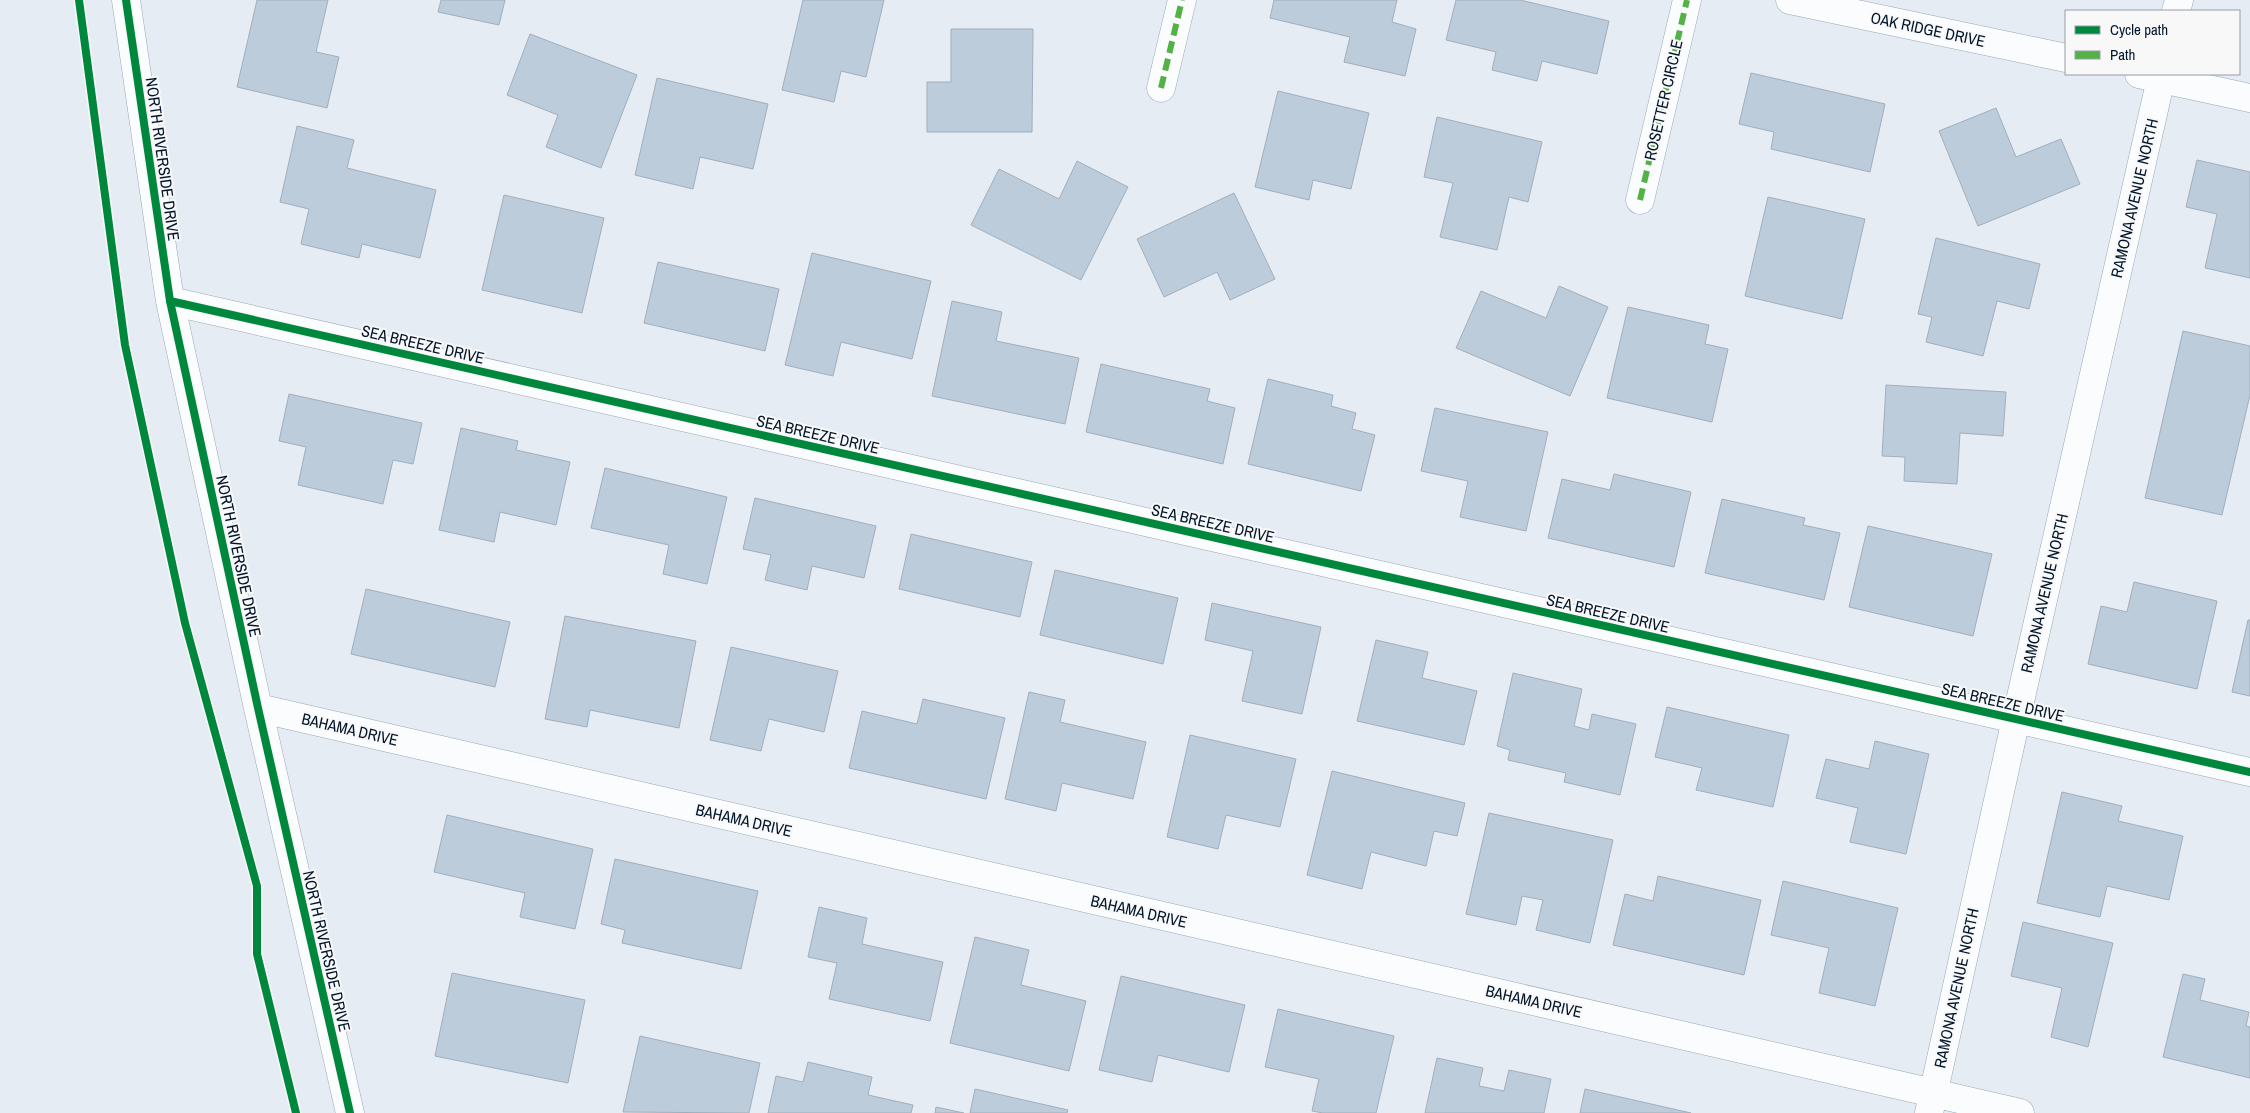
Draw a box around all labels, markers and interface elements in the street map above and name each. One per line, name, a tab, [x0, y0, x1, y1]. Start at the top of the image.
street label: OAK RIDGE DRIVE	[1869, 6, 1987, 52]
legend	[2065, 10, 2240, 75]
text: Cycle path	[2110, 19, 2168, 40]
street label: ROSETTER CIRCLE	[1638, 38, 1688, 162]
text: Path	[2110, 44, 2135, 65]
street label: NORTH RIVERSIDE DRIVE	[141, 76, 185, 242]
street label: RAMONA AVENUE NORTH	[2105, 116, 2163, 280]
street label: SEA BREEZE DRIVE	[359, 319, 487, 369]
street label: SEA BREEZE DRIVE	[754, 409, 882, 459]
street label: NORTH RIVERSIDE DRIVE	[211, 473, 267, 639]
street label: SEA BREEZE DRIVE	[1149, 498, 1277, 548]
street label: RAMONA AVENUE NORTH	[2015, 511, 2073, 675]
street label: SEA BREEZE DRIVE	[1544, 588, 1672, 638]
street label: SEA BREEZE DRIVE	[1939, 677, 2067, 727]
street label: BAHAMA DRIVE	[300, 707, 400, 751]
street label: BAHAMA DRIVE	[694, 798, 794, 842]
street label: NORTH RIVERSIDE DRIVE	[298, 868, 356, 1034]
street label: BAHAMA DRIVE	[1089, 889, 1189, 933]
street label: RAMONA AVENUE NORTH	[1928, 906, 1984, 1070]
street label: BAHAMA DRIVE	[1484, 979, 1584, 1023]

